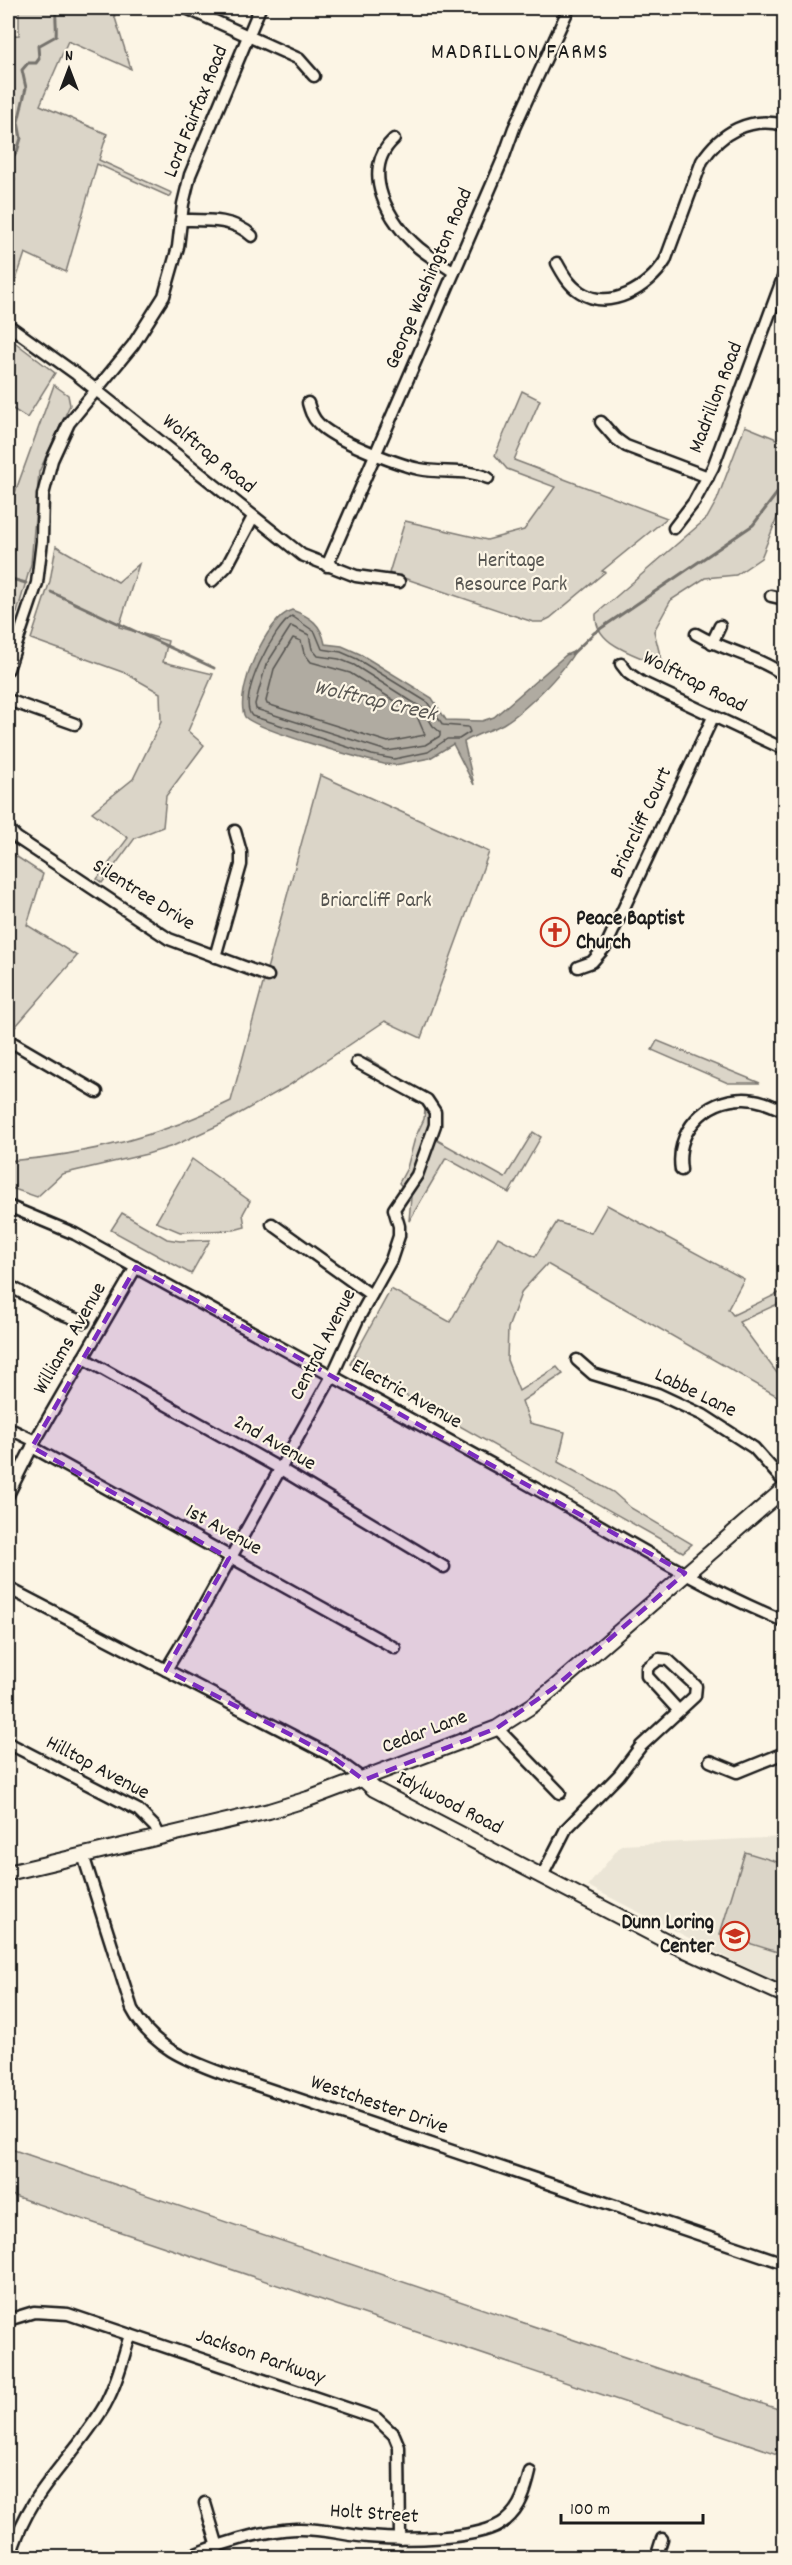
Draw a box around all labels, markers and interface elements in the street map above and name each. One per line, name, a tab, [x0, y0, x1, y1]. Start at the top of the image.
district label: MADRILLON FARMS	[431, 38, 609, 69]
north arrow	[39, 39, 99, 99]
street label: Lord Fairfax Road	[157, 41, 237, 183]
text: N	[65, 45, 73, 68]
street label: George Washington Road	[378, 184, 482, 374]
street label: Madrillon Road	[682, 338, 752, 458]
street label: Wolftrap Road	[155, 408, 261, 502]
park label: Heritage Resource Park	[455, 547, 567, 601]
street label: Wolftrap Road	[637, 644, 751, 722]
water label: Wolftrap Creek	[311, 673, 441, 732]
street label: Briarcliff Court	[603, 762, 681, 884]
street label: Silentree Drive	[86, 852, 200, 940]
park label: Briarcliff Park	[320, 887, 432, 917]
place label: Peace Baptist Church	[576, 905, 685, 959]
church icon: Peace Baptist Church	[539, 916, 571, 948]
street label: Williams Avenue	[27, 1277, 115, 1401]
street label: Central Avenue	[283, 1284, 365, 1406]
street label: Electric Avenue	[345, 1352, 467, 1438]
street label: Labbe Lane	[649, 1361, 741, 1427]
street label: 2nd Avenue	[227, 1408, 321, 1480]
street label: 1st Avenue	[179, 1498, 267, 1564]
street label: Cedar Lane	[378, 1703, 472, 1763]
street label: Hilltop Avenue	[40, 1729, 154, 1809]
street label: Idylwood Road	[391, 1764, 507, 1844]
place label: Dunn Loring Center	[621, 1909, 715, 1963]
school or university icon: Dunn Loring Center	[719, 1920, 751, 1952]
street label: Westchester Drive	[306, 2068, 452, 2144]
street label: Jackson Parkway	[191, 2322, 329, 2394]
scale bar	[561, 2487, 704, 2525]
street label: Holt Street	[329, 2497, 420, 2533]
text: 100 m	[570, 2498, 610, 2523]

